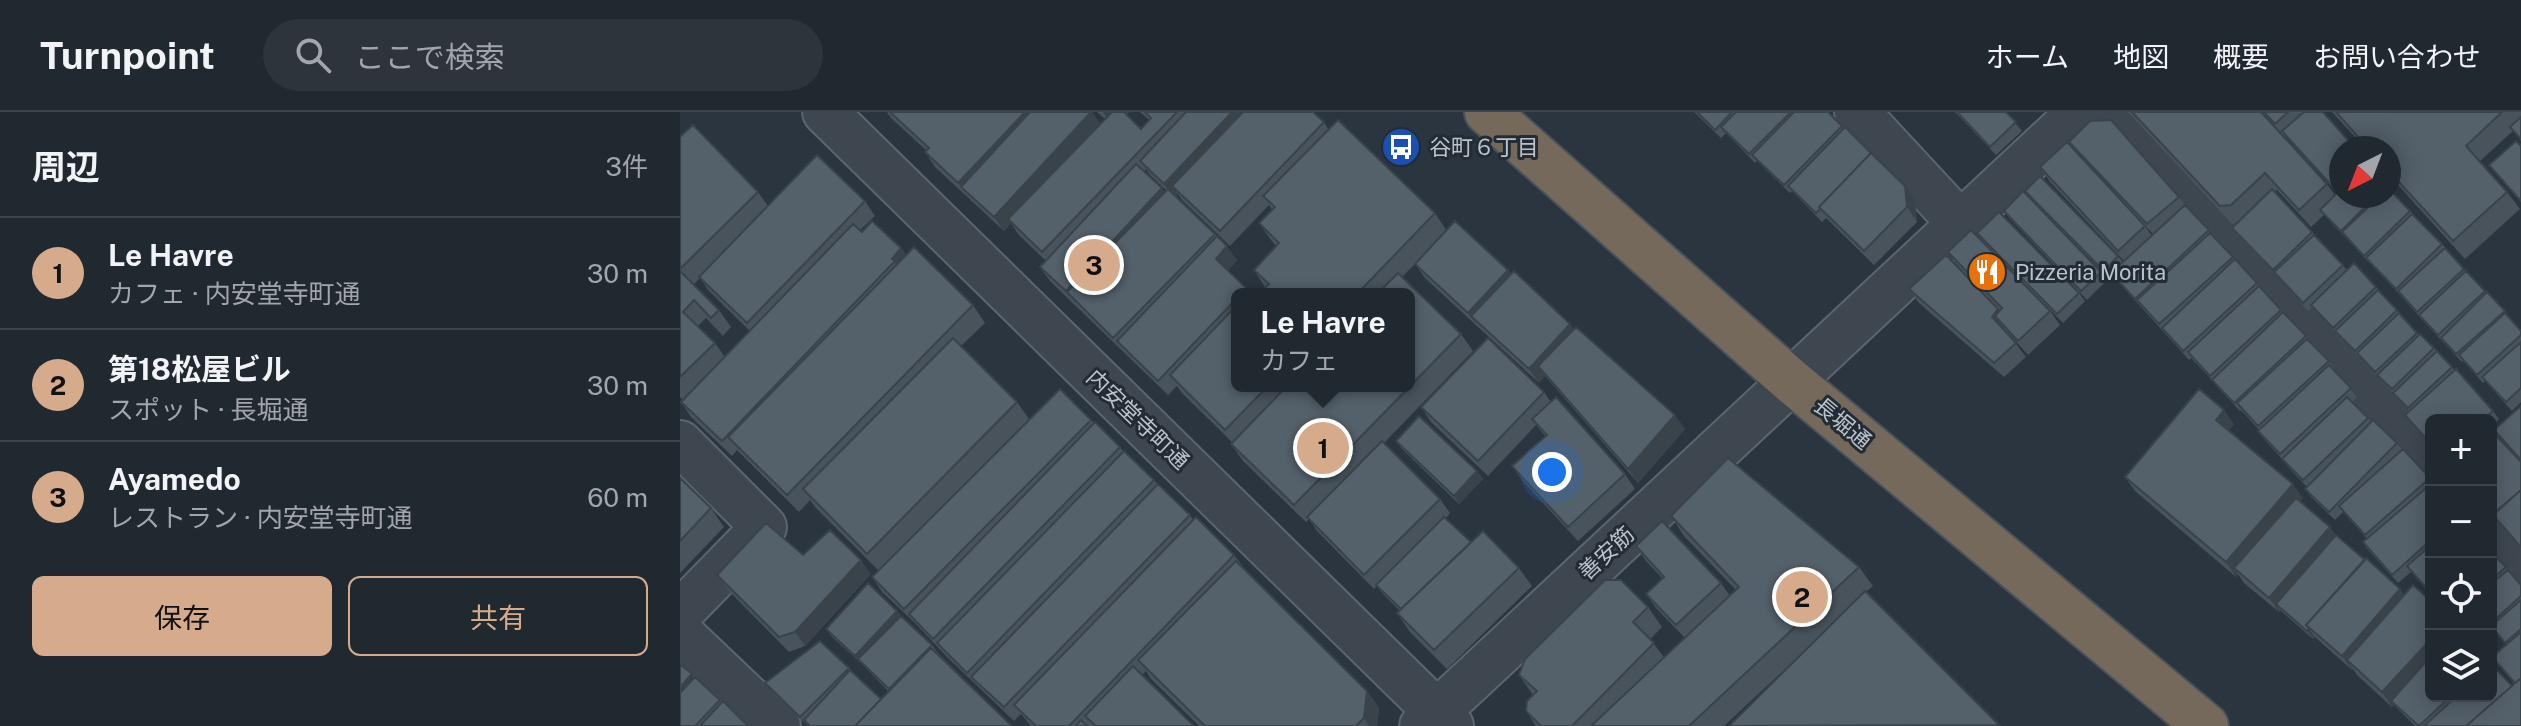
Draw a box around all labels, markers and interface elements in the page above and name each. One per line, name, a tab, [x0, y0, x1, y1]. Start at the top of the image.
search box	[263, 19, 823, 91]
text: Turnpoint	[40, 33, 215, 78]
icon: search	[291, 33, 335, 77]
text: ここで検索	[355, 39, 505, 75]
text: ホーム	[1986, 40, 2069, 73]
text: 地図	[2113, 40, 2169, 73]
text: 概要	[2213, 40, 2269, 73]
text: お問い合わせ	[2313, 40, 2481, 73]
bus stop icon: 谷町６丁目	[1380, 126, 1422, 168]
place label: 谷町６丁目	[1429, 134, 1539, 160]
north arrow	[2329, 136, 2401, 208]
text: 周辺	[32, 147, 100, 187]
text: 3件	[606, 151, 648, 182]
pin: 3	[1068, 235, 1120, 295]
text: Le Havre	[108, 237, 234, 273]
restaurant icon: Pizzeria Morita	[1966, 251, 2008, 293]
text: 1	[52, 258, 64, 289]
text: 30 m	[587, 258, 648, 289]
place label: Pizzeria Morita	[2015, 259, 2166, 285]
text: カフェ · 内安堂寺町通	[108, 278, 360, 309]
popup	[1231, 288, 1415, 392]
text: Le Havre	[1260, 304, 1386, 340]
text: カフェ	[1260, 345, 1338, 376]
text: 第18松屋ビル	[108, 351, 291, 387]
street label: 内安堂寺町通	[1081, 364, 1195, 474]
text: 2	[50, 370, 66, 401]
text: 30 m	[587, 370, 648, 401]
street label: 長堀通	[1809, 392, 1877, 454]
text: スポット · 長堀通	[108, 394, 308, 425]
map controls	[2425, 414, 2497, 702]
button: +	[2425, 414, 2497, 486]
pin: 1	[1297, 418, 1349, 478]
your location	[1532, 452, 1572, 492]
text: Ayamedo	[108, 461, 241, 497]
text: 3	[49, 482, 67, 513]
text: 60 m	[587, 482, 648, 513]
button: −	[2425, 486, 2497, 558]
text: レストラン · 内安堂寺町通	[108, 502, 412, 533]
street label: 善安筋	[1573, 521, 1639, 585]
button: locate	[2425, 558, 2497, 630]
pin: 2	[1776, 567, 1828, 627]
button: 保存	[32, 576, 332, 656]
button: 共有	[348, 576, 648, 656]
button: layers	[2425, 630, 2497, 702]

